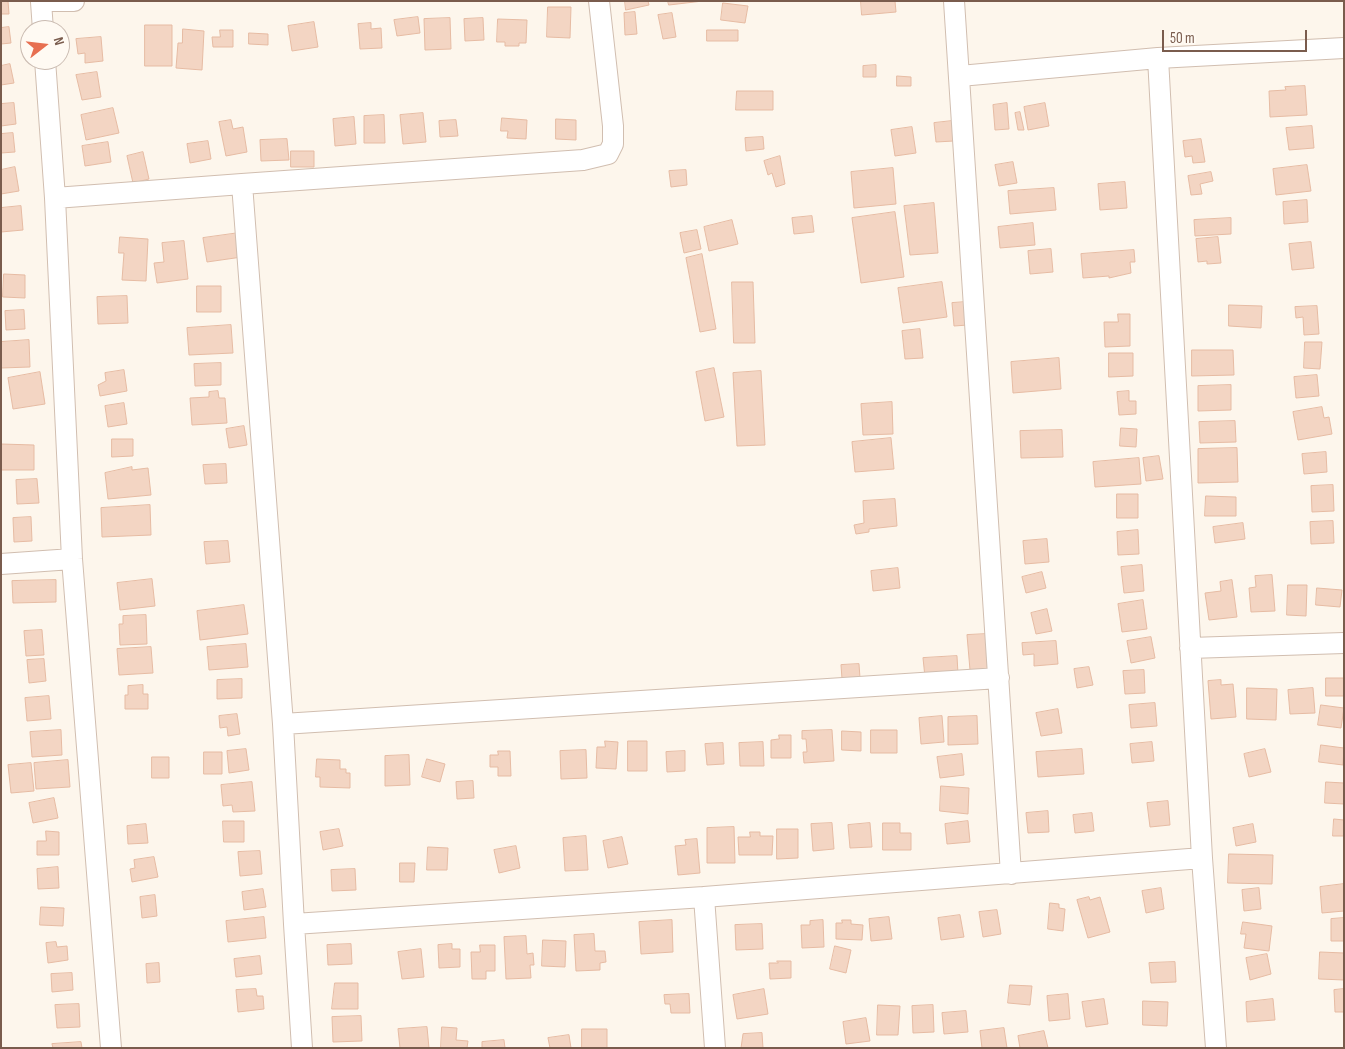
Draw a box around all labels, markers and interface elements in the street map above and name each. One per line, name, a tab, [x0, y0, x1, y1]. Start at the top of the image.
north arrow	[20, 20, 70, 70]
scale bar	[1165, 20, 1310, 52]
text: 50 m	[1170, 29, 1195, 48]
text: N	[50, 35, 68, 47]

